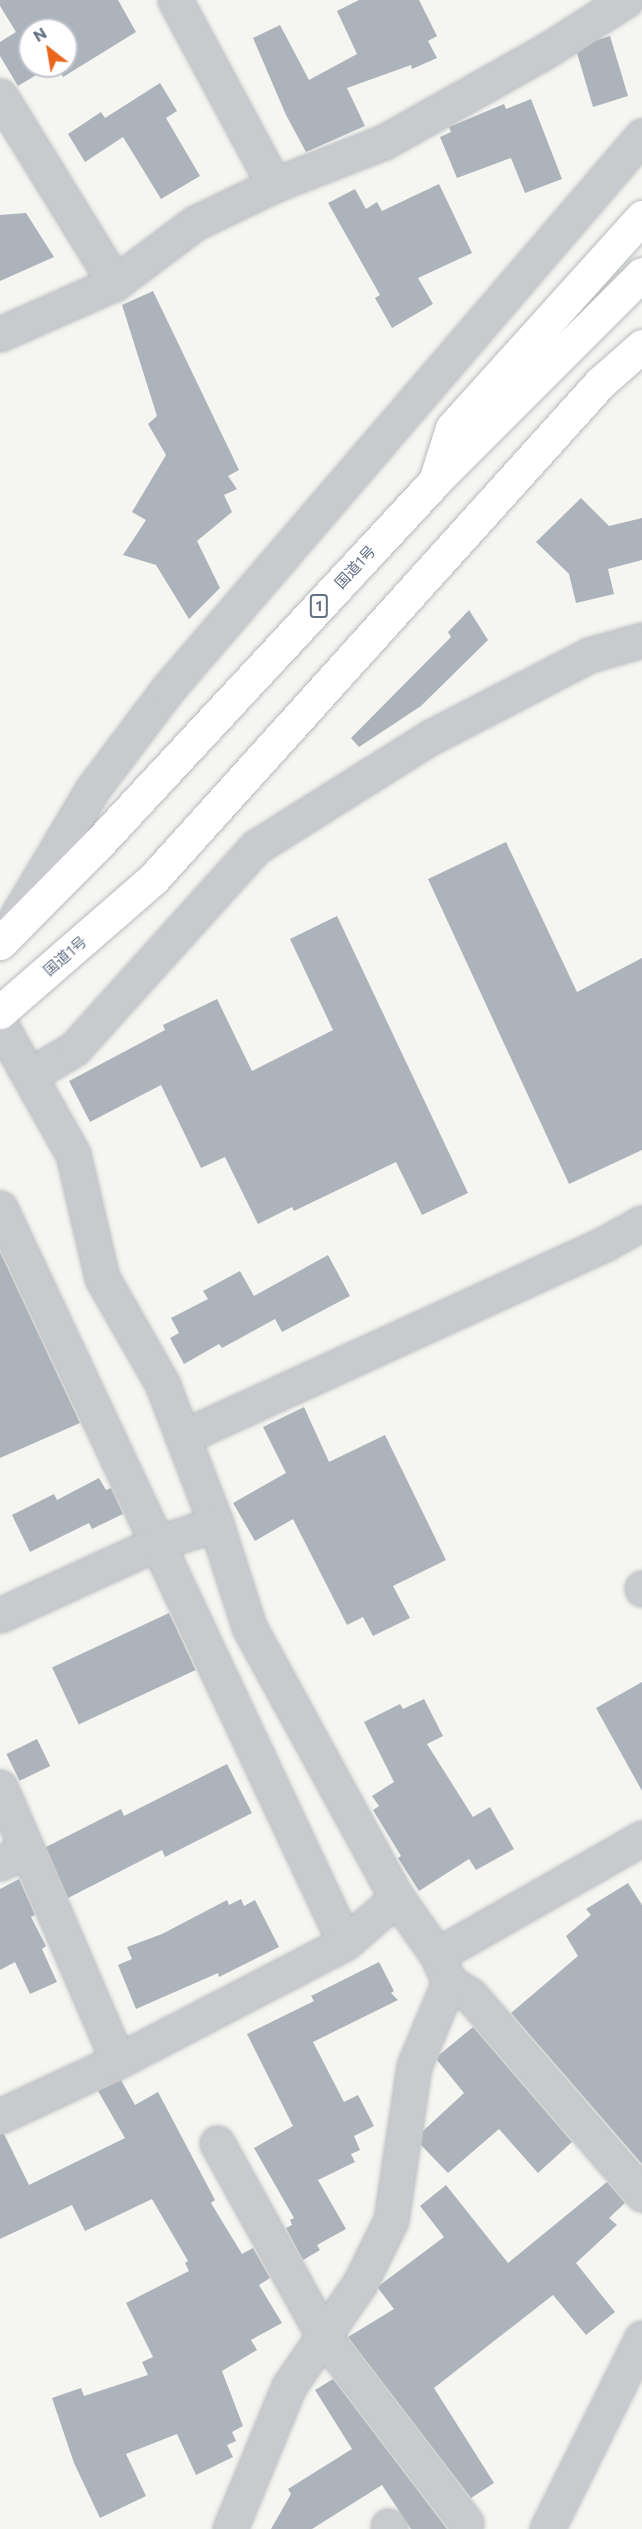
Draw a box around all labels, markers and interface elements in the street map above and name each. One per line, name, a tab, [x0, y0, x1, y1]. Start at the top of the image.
north arrow	[18, 18, 78, 78]
text: N	[29, 23, 50, 45]
street label: 国道1号	[331, 542, 379, 592]
road number: 1	[308, 595, 330, 617]
street label: 国道1号	[40, 932, 90, 980]

